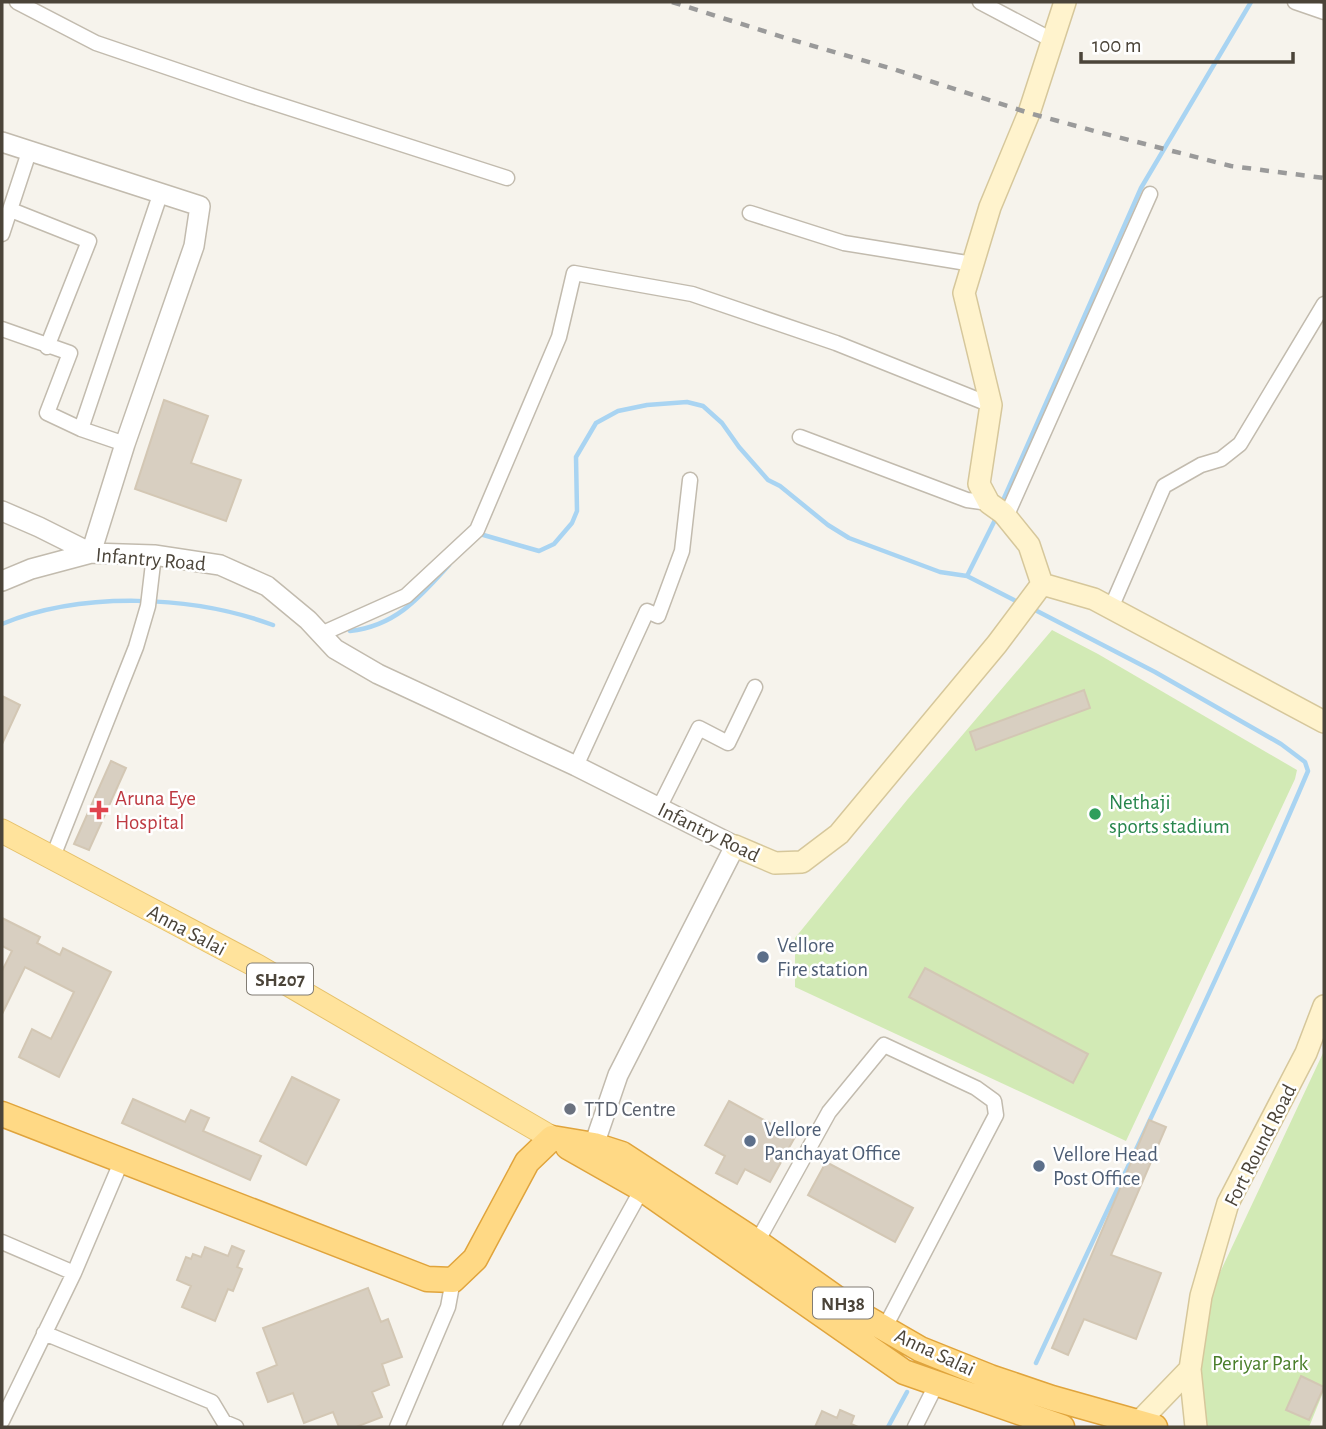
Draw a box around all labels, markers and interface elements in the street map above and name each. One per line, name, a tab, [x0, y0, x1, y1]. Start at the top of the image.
scale bar	[1081, 21, 1293, 65]
text: 100 m	[1092, 35, 1142, 56]
street label: Infantry Road	[95, 544, 207, 575]
place label: Aruna Eye Hospital	[115, 788, 196, 833]
place label: Nethaji sports stadium	[1109, 792, 1230, 837]
street label: Infantry Road	[655, 799, 763, 866]
marker: Aruna Eye Hospital	[89, 800, 109, 820]
marker: Nethaji sports stadium	[1087, 806, 1103, 822]
street label: Anna Salai	[144, 901, 230, 960]
place label: Vellore Fire station	[777, 935, 868, 980]
marker: Vellore Fire station	[755, 949, 771, 965]
road number: SH207	[247, 964, 313, 995]
street label: Fort Round Road	[1221, 1081, 1300, 1210]
place label: TTD Centre	[584, 1099, 676, 1120]
marker: TTD Centre	[562, 1101, 578, 1117]
place label: Vellore Panchayat Office	[764, 1119, 901, 1164]
marker: Vellore Panchayat Office	[742, 1133, 758, 1149]
place label: Vellore Head Post Office	[1053, 1144, 1158, 1189]
marker: Vellore Head Post Office	[1031, 1158, 1047, 1174]
road number: NH38	[813, 1288, 873, 1318]
street label: Anna Salai	[892, 1325, 978, 1380]
park label: Periyar Park	[1212, 1353, 1309, 1374]

